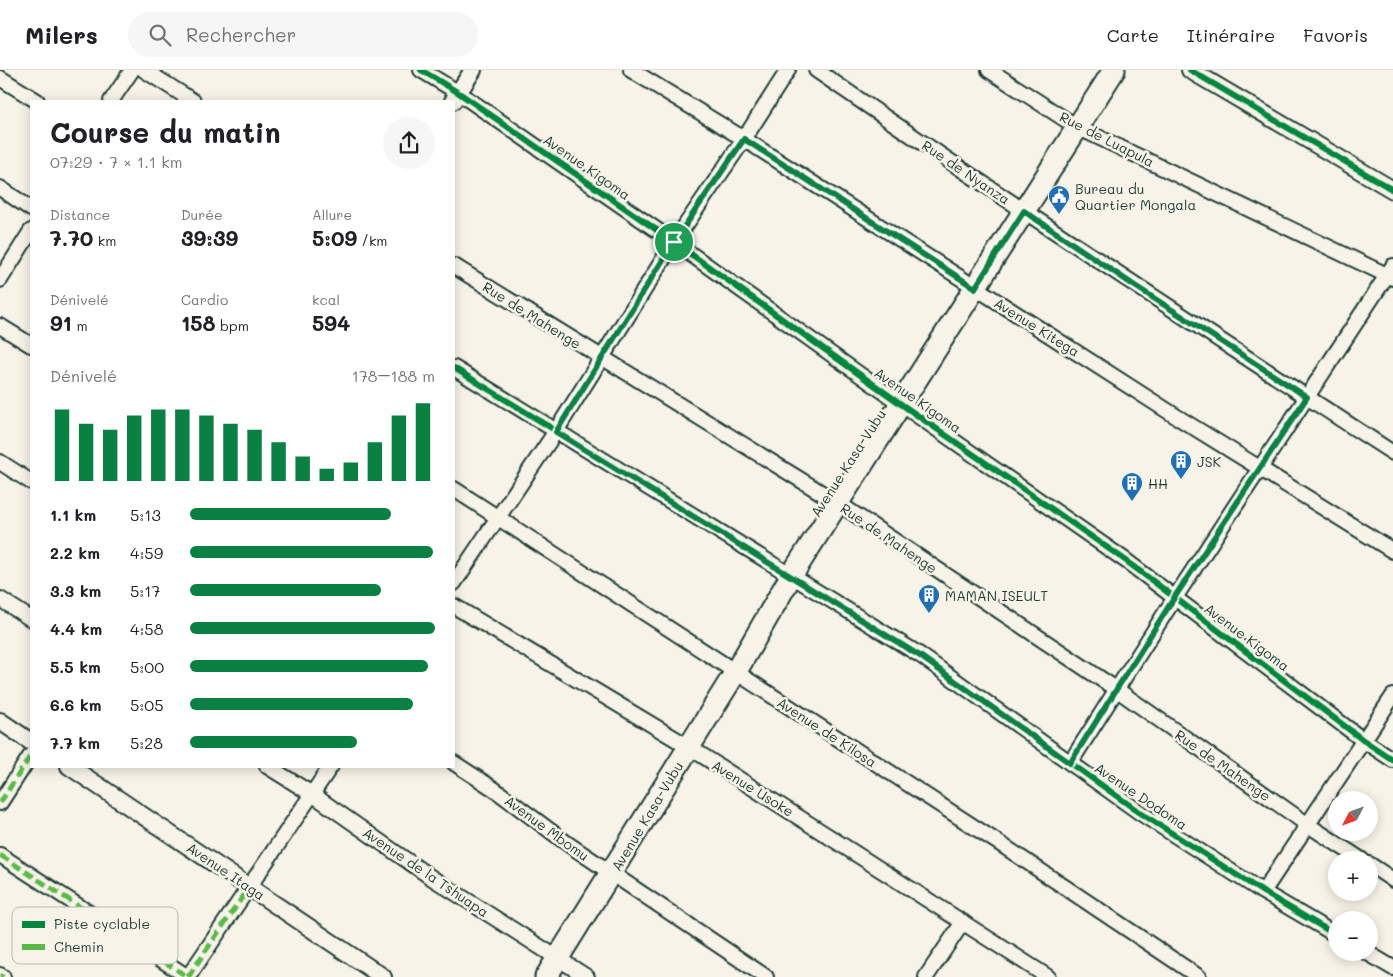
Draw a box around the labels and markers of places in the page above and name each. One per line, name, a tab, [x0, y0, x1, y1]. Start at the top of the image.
place label: Bureau du Quartier Mongala	[1075, 179, 1196, 214]
public building icon: Bureau du Quartier Mongala	[1047, 184, 1071, 215]
pin	[653, 221, 695, 263]
building icon: JSK	[1169, 449, 1193, 480]
place label: JSK	[1197, 452, 1222, 471]
building icon: HH	[1120, 471, 1144, 502]
place label: HH	[1148, 474, 1168, 493]
building icon: MAMAN ISEULT	[917, 583, 941, 614]
place label: MAMAN ISEULT	[945, 586, 1048, 605]

